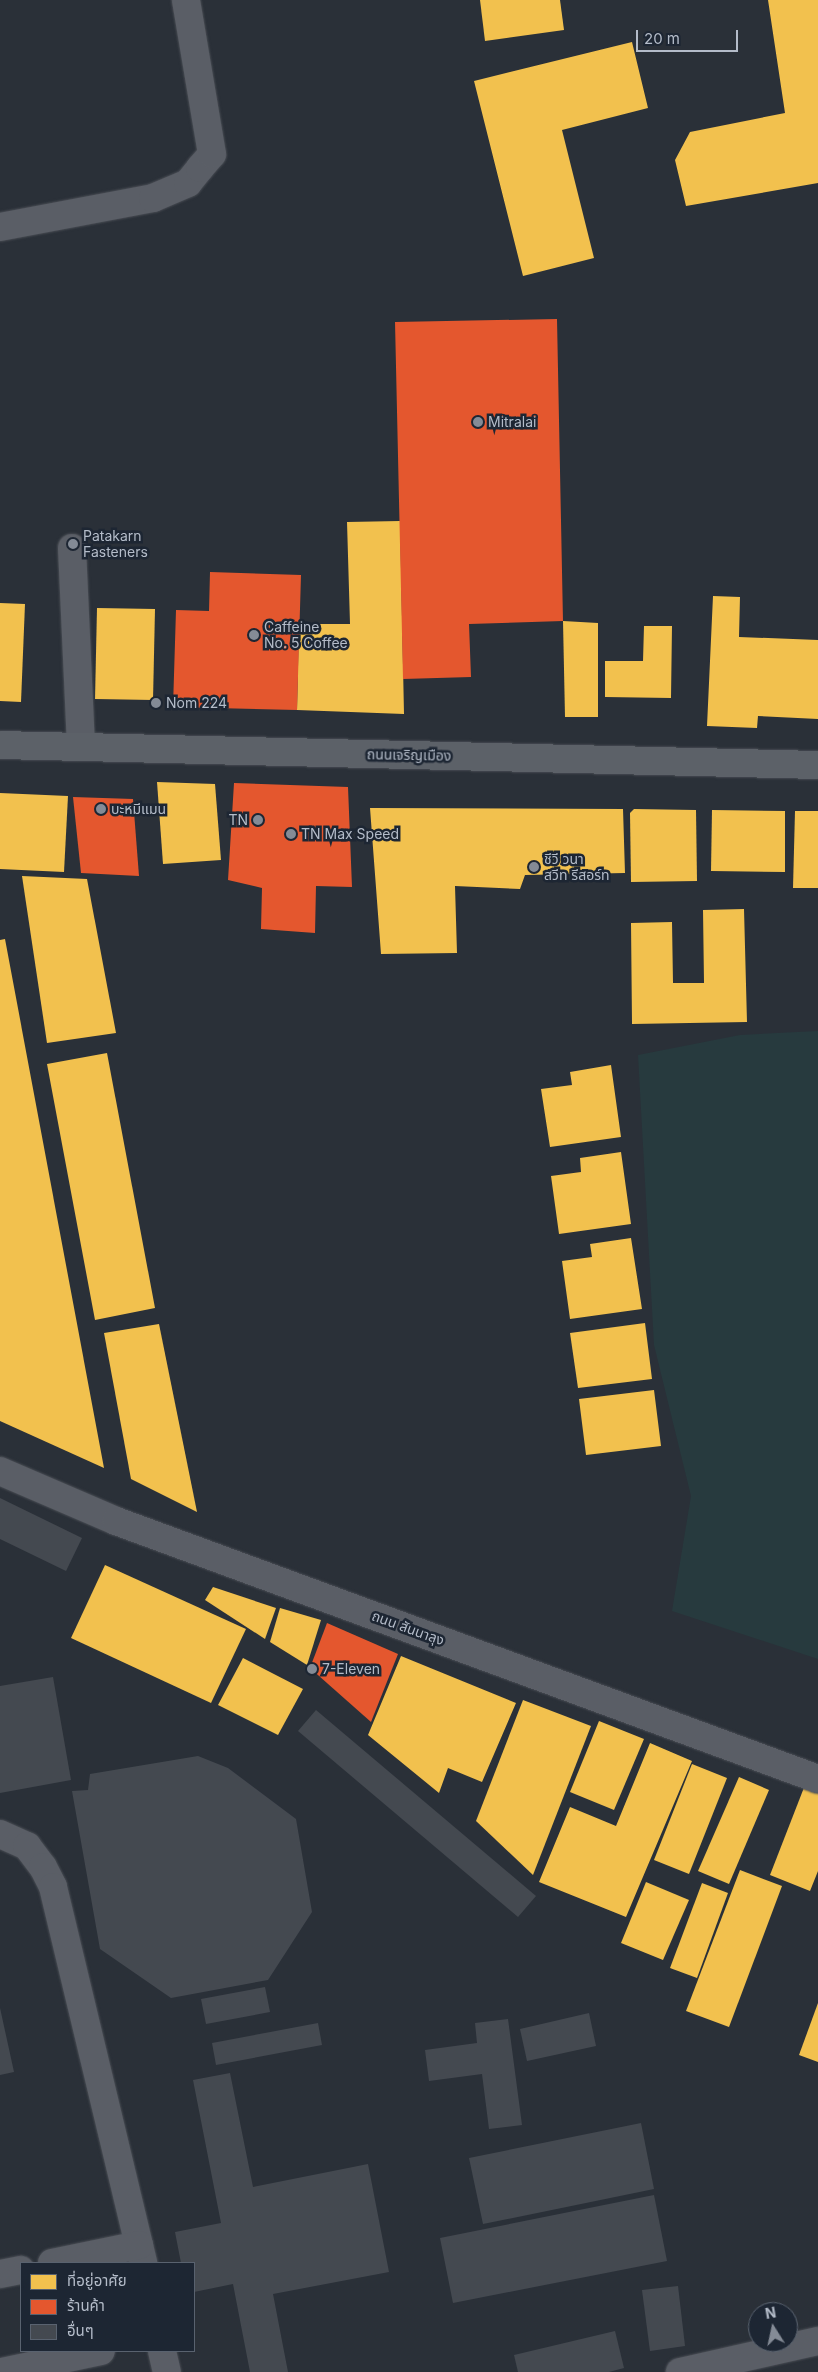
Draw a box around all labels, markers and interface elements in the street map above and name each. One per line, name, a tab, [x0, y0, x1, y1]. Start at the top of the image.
scale bar	[638, 20, 740, 52]
text: 20 m	[644, 29, 680, 48]
place label: Mitralai	[488, 414, 536, 430]
marker: Mitralai	[472, 416, 484, 428]
place label: Patakarn Fasteners	[83, 528, 148, 560]
marker: Patakarn Fasteners	[67, 538, 79, 550]
place label: Caffeine No. 5 Coffee	[264, 619, 348, 652]
marker: Caffeine No. 5 Coffee	[248, 629, 260, 641]
place label: Nom 224	[166, 695, 227, 711]
marker: Nom 224	[150, 697, 162, 709]
street label: ถนนเจริญเมือง	[367, 746, 451, 764]
place label: บะหมีแมน	[111, 801, 166, 817]
marker: บะหมีแมน	[95, 803, 107, 815]
place label: TN	[228, 812, 248, 828]
marker: TN	[252, 814, 264, 826]
place label: TN Max Speed	[301, 826, 399, 842]
marker: TN Max Speed	[285, 828, 297, 840]
place label: ชีวี วนา สวีท รีสอร์ท	[544, 851, 610, 884]
marker: ชีวี วนา สวีท รีสอร์ท	[528, 861, 540, 873]
street label: ถนน สันนาลุง	[369, 1607, 447, 1649]
place label: 7-Eleven	[322, 1661, 380, 1677]
marker: 7-Eleven	[306, 1663, 318, 1675]
legend	[20, 2262, 195, 2352]
text: ที่อยู่อาศัย	[67, 2271, 127, 2290]
text: ร้านค้า	[67, 2296, 105, 2315]
north arrow	[748, 2302, 798, 2352]
text: N	[764, 2303, 777, 2322]
text: อื่นๆ	[67, 2321, 94, 2340]

